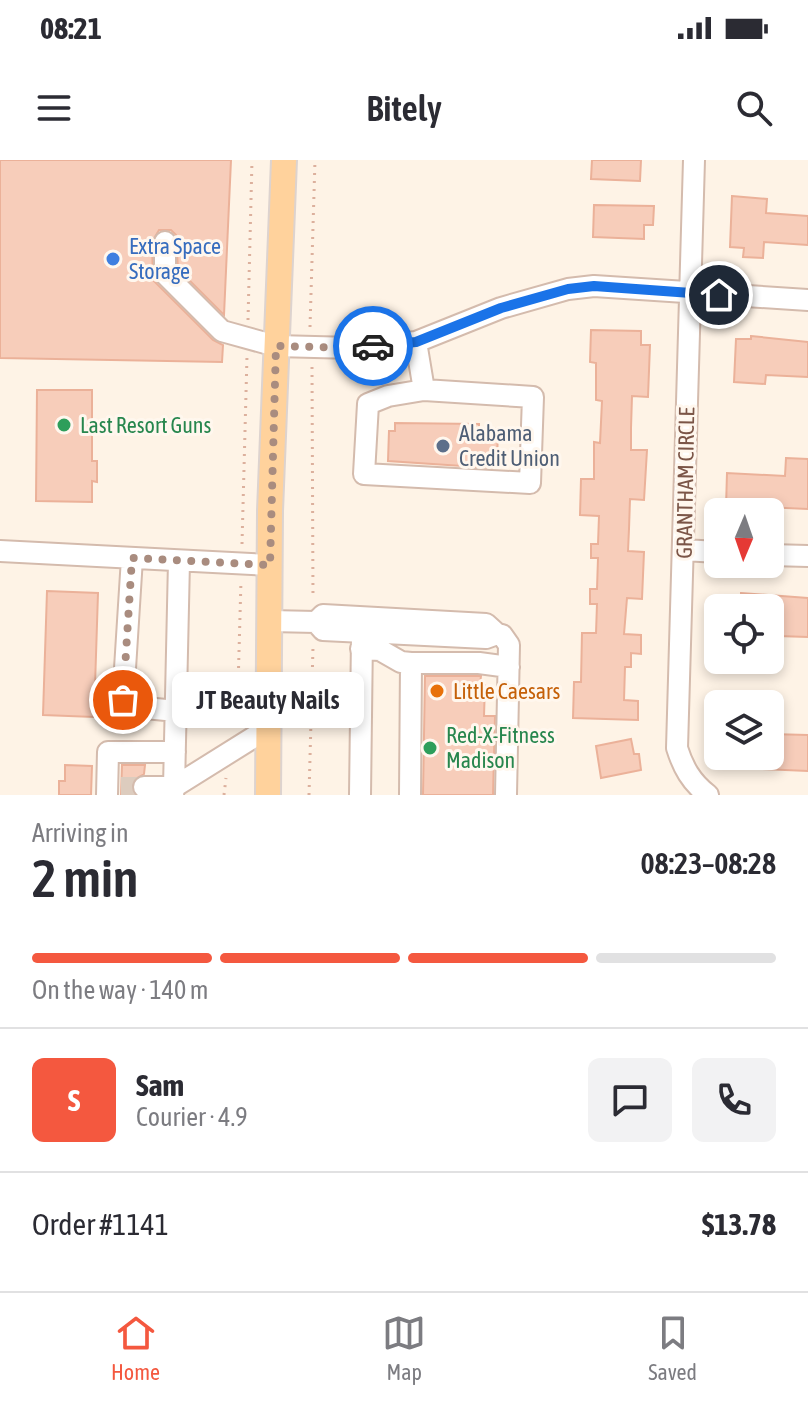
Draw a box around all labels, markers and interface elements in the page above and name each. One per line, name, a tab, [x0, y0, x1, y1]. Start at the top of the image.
text: 08:21	[40, 11, 102, 45]
icon: menu	[32, 86, 76, 130]
icon: search	[732, 86, 776, 130]
text: Bitely	[366, 87, 442, 129]
place label: Extra Space Storage	[129, 233, 221, 284]
marker: Extra Space Storage	[104, 250, 122, 268]
pin	[685, 261, 753, 329]
icon: home	[697, 273, 741, 317]
courier	[333, 306, 413, 386]
icon: car	[351, 324, 395, 368]
street label: GRANTHAM CIRCLE	[671, 406, 699, 559]
place label: Last Resort Guns	[80, 412, 212, 438]
marker: Last Resort Guns	[55, 416, 73, 434]
place label: Alabama Credit Union	[459, 420, 560, 471]
marker: Alabama Credit Union	[434, 437, 452, 455]
north arrow	[704, 498, 784, 578]
map controls	[704, 498, 784, 770]
button: locate	[704, 594, 784, 674]
pin	[89, 666, 157, 734]
callout: JT Beauty Nails	[171, 672, 363, 728]
icon: bag	[101, 678, 145, 722]
place label: Little Caesars	[453, 678, 560, 704]
marker: Little Caesars	[428, 682, 446, 700]
text: JT Beauty Nails	[196, 685, 340, 715]
button: layers	[704, 690, 784, 770]
place label: Red-X-Fitness Madison	[446, 722, 555, 773]
marker: Red-X-Fitness Madison	[421, 739, 439, 757]
text: Arriving in	[32, 818, 129, 848]
text: 08:23–08:28	[641, 846, 776, 880]
text: 2 min	[32, 848, 138, 908]
text: On the way · 140 m	[32, 975, 209, 1005]
button: chat	[588, 1058, 672, 1142]
button: phone	[692, 1058, 776, 1142]
text: Sam	[136, 1068, 184, 1102]
text: S	[68, 1083, 80, 1117]
text: Courier · 4.9	[136, 1102, 247, 1132]
text: Order #1141	[32, 1207, 169, 1241]
text: $13.78	[702, 1207, 776, 1241]
tab: Home	[111, 1311, 160, 1385]
tab: Map	[382, 1311, 426, 1385]
tab: Saved	[648, 1311, 697, 1385]

